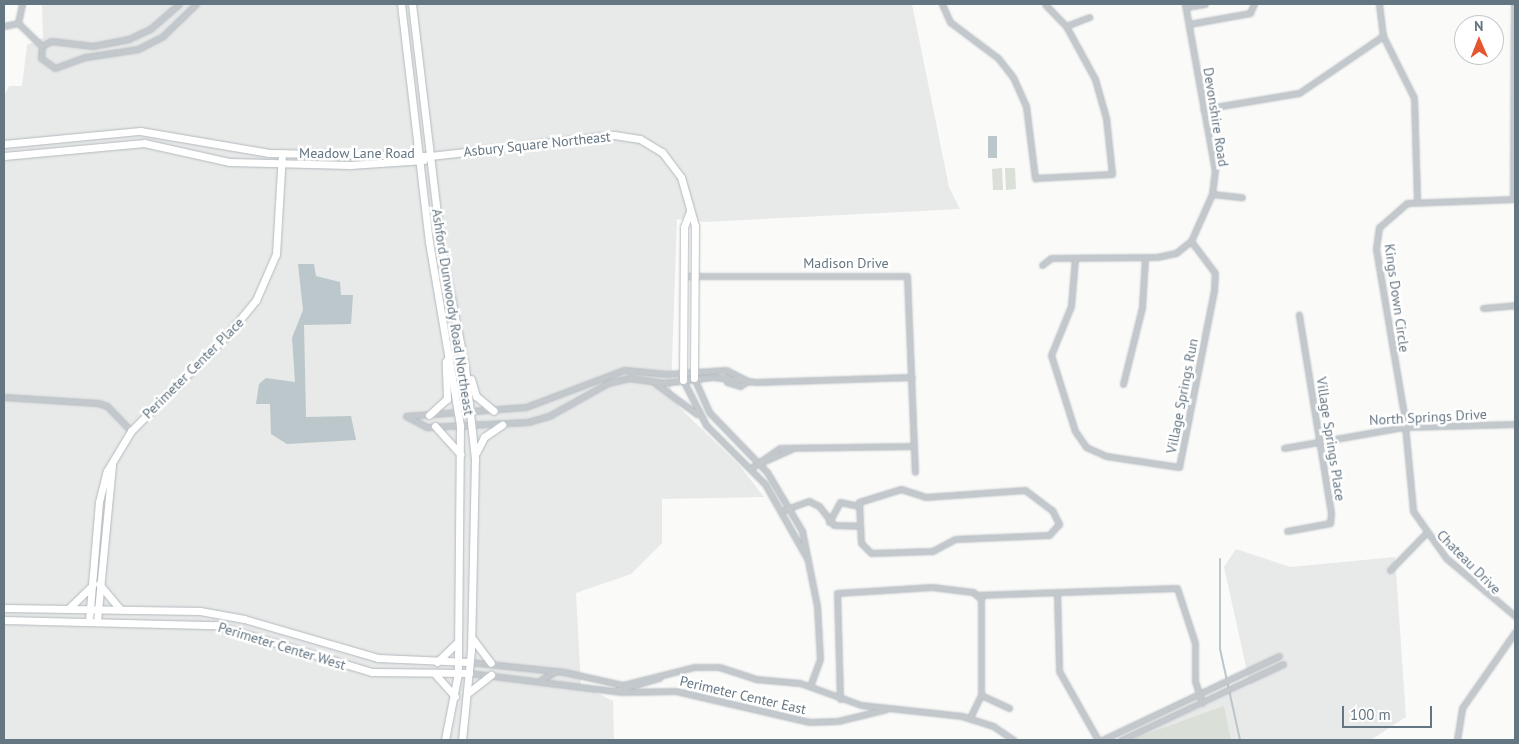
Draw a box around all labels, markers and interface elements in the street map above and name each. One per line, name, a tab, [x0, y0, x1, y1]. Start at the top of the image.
north arrow	[1454, 15, 1504, 65]
text: N	[1474, 17, 1484, 35]
street label: Devonshire Road	[1200, 66, 1232, 168]
street label: Asbury Square Northeast	[462, 128, 612, 160]
street label: Meadow Lane Road	[299, 145, 415, 161]
street label: Ashford Dunwoody Road Northeast	[428, 207, 478, 417]
street label: Kings Down Circle	[1381, 243, 1413, 353]
street label: Madison Drive	[803, 255, 889, 271]
street label: Perimeter Center Place	[139, 314, 247, 422]
street label: Village Springs Run	[1163, 337, 1201, 455]
street label: Village Springs Place	[1313, 376, 1349, 502]
street label: North Springs Drive	[1369, 406, 1487, 428]
street label: Chateau Drive	[1433, 526, 1505, 598]
street label: Perimeter Center West	[216, 619, 348, 673]
street label: Perimeter Center East	[678, 672, 808, 718]
scale bar	[1344, 696, 1434, 728]
text: 100 m	[1350, 705, 1391, 724]

